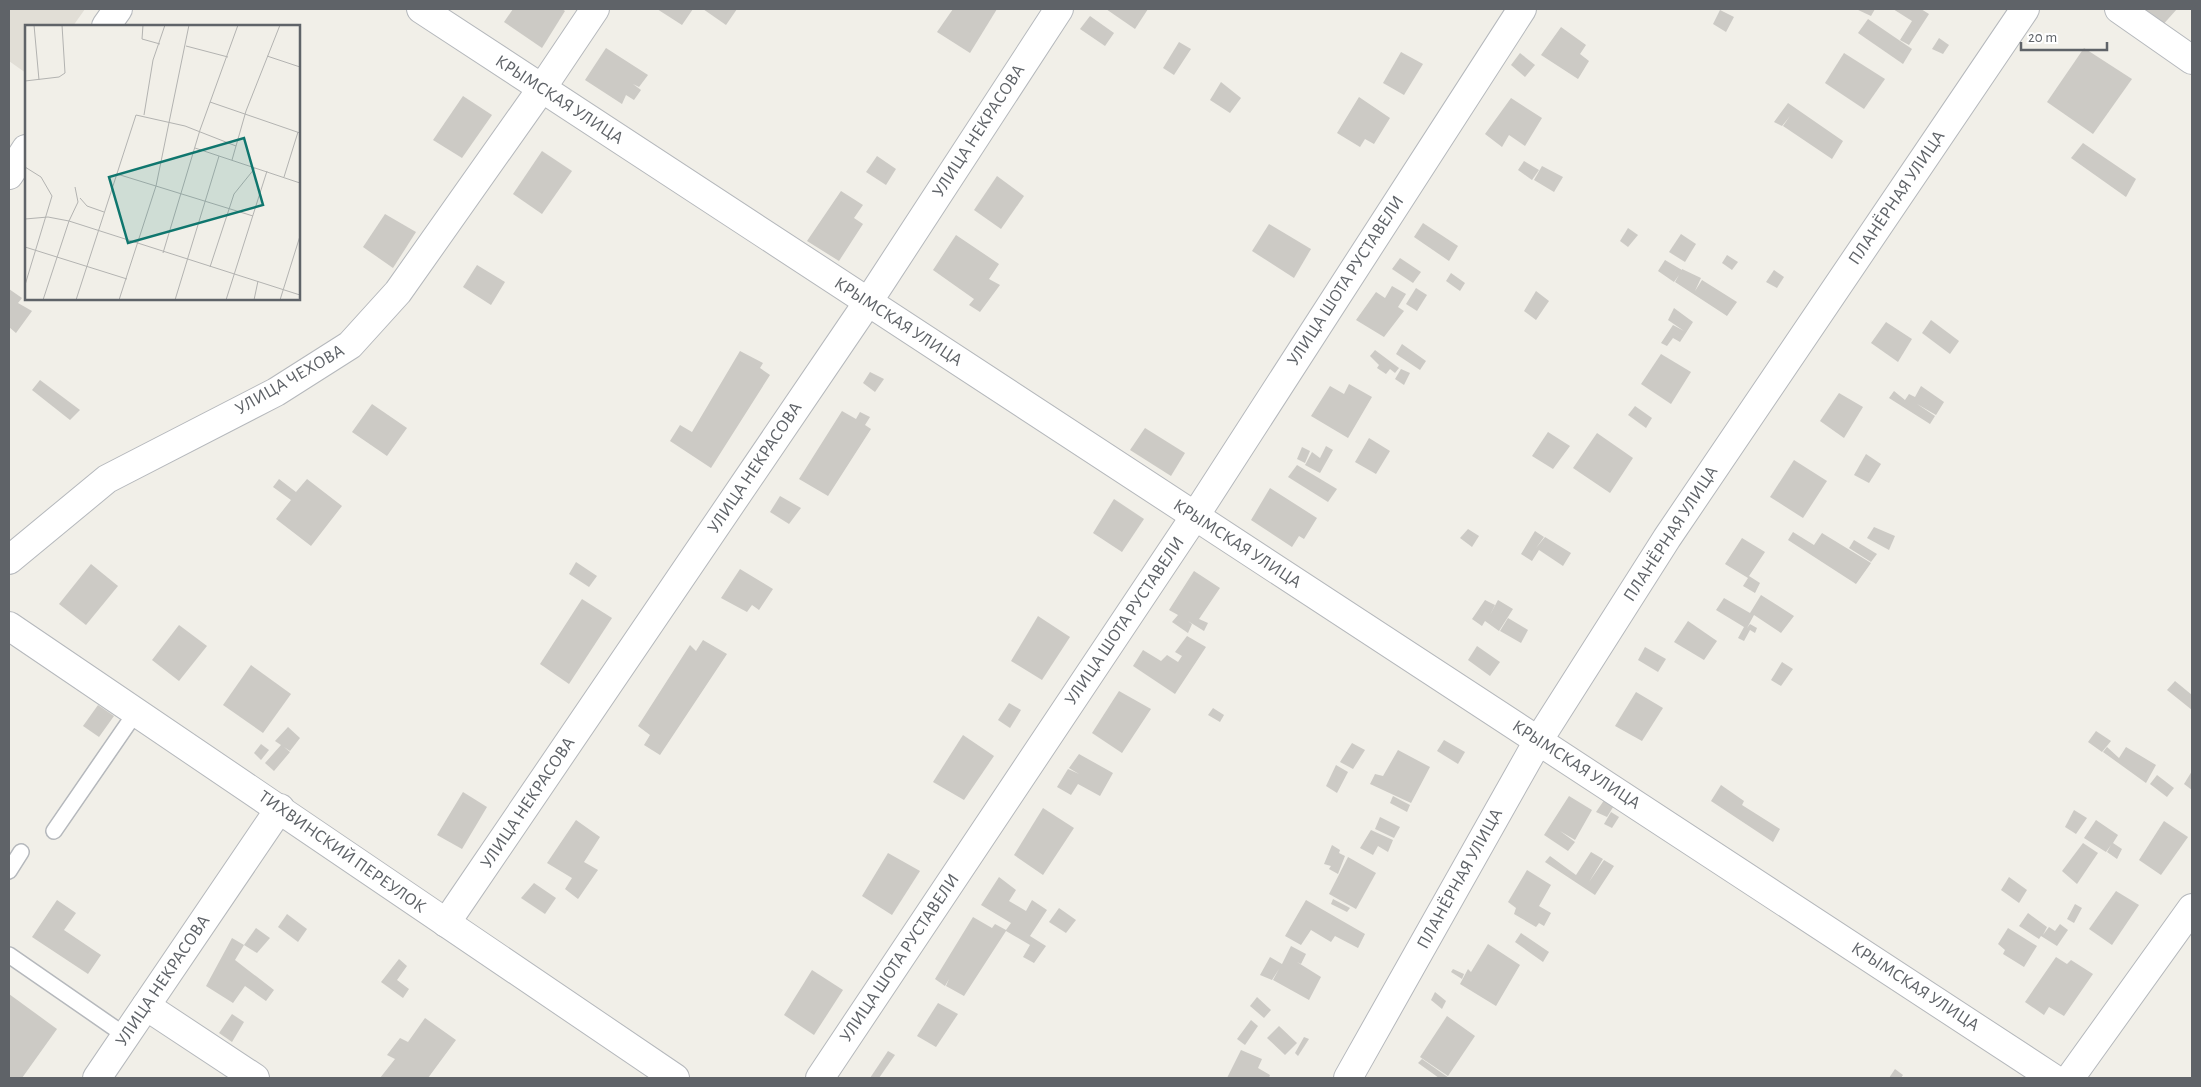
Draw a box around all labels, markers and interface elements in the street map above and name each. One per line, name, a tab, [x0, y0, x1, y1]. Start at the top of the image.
scale bar	[2021, 20, 2107, 52]
inset map	[25, 25, 300, 300]
text: 20 m	[2028, 30, 2057, 45]
street label: КРЫМСКАЯ УЛИЦА	[492, 52, 627, 148]
street label: УЛИЦА НЕКРАСОВА	[930, 61, 1029, 200]
street label: ПЛАНЁРНАЯ УЛИЦА	[1844, 126, 1949, 268]
street label: УЛИЦА ШОТА РУСТАВЕЛИ	[1284, 193, 1408, 369]
street label: КРЫМСКАЯ УЛИЦА	[831, 274, 966, 370]
street label: УЛИЦА ЧЕХОВА	[233, 341, 348, 418]
street label: УЛИЦА НЕКРАСОВА	[705, 399, 806, 537]
street label: ПЛАНЁРНАЯ УЛИЦА	[1619, 462, 1722, 605]
street label: КРЫМСКАЯ УЛИЦА	[1170, 496, 1305, 592]
street label: УЛИЦА ШОТА РУСТАВЕЛИ	[1062, 534, 1188, 708]
street label: КРЫМСКАЯ УЛИЦА	[1509, 717, 1644, 813]
street label: УЛИЦА НЕКРАСОВА	[478, 734, 579, 872]
street label: ТИХВИНСКИЙ ПЕРЕУЛОК	[255, 786, 430, 917]
street label: ПЛАНЁРНАЯ УЛИЦА	[1412, 804, 1506, 952]
street label: УЛИЦА ШОТА РУСТАВЕЛИ	[837, 871, 963, 1045]
street label: УЛИЦА НЕКРАСОВА	[113, 912, 214, 1050]
street label: КРЫМСКАЯ УЛИЦА	[1848, 939, 1983, 1035]

